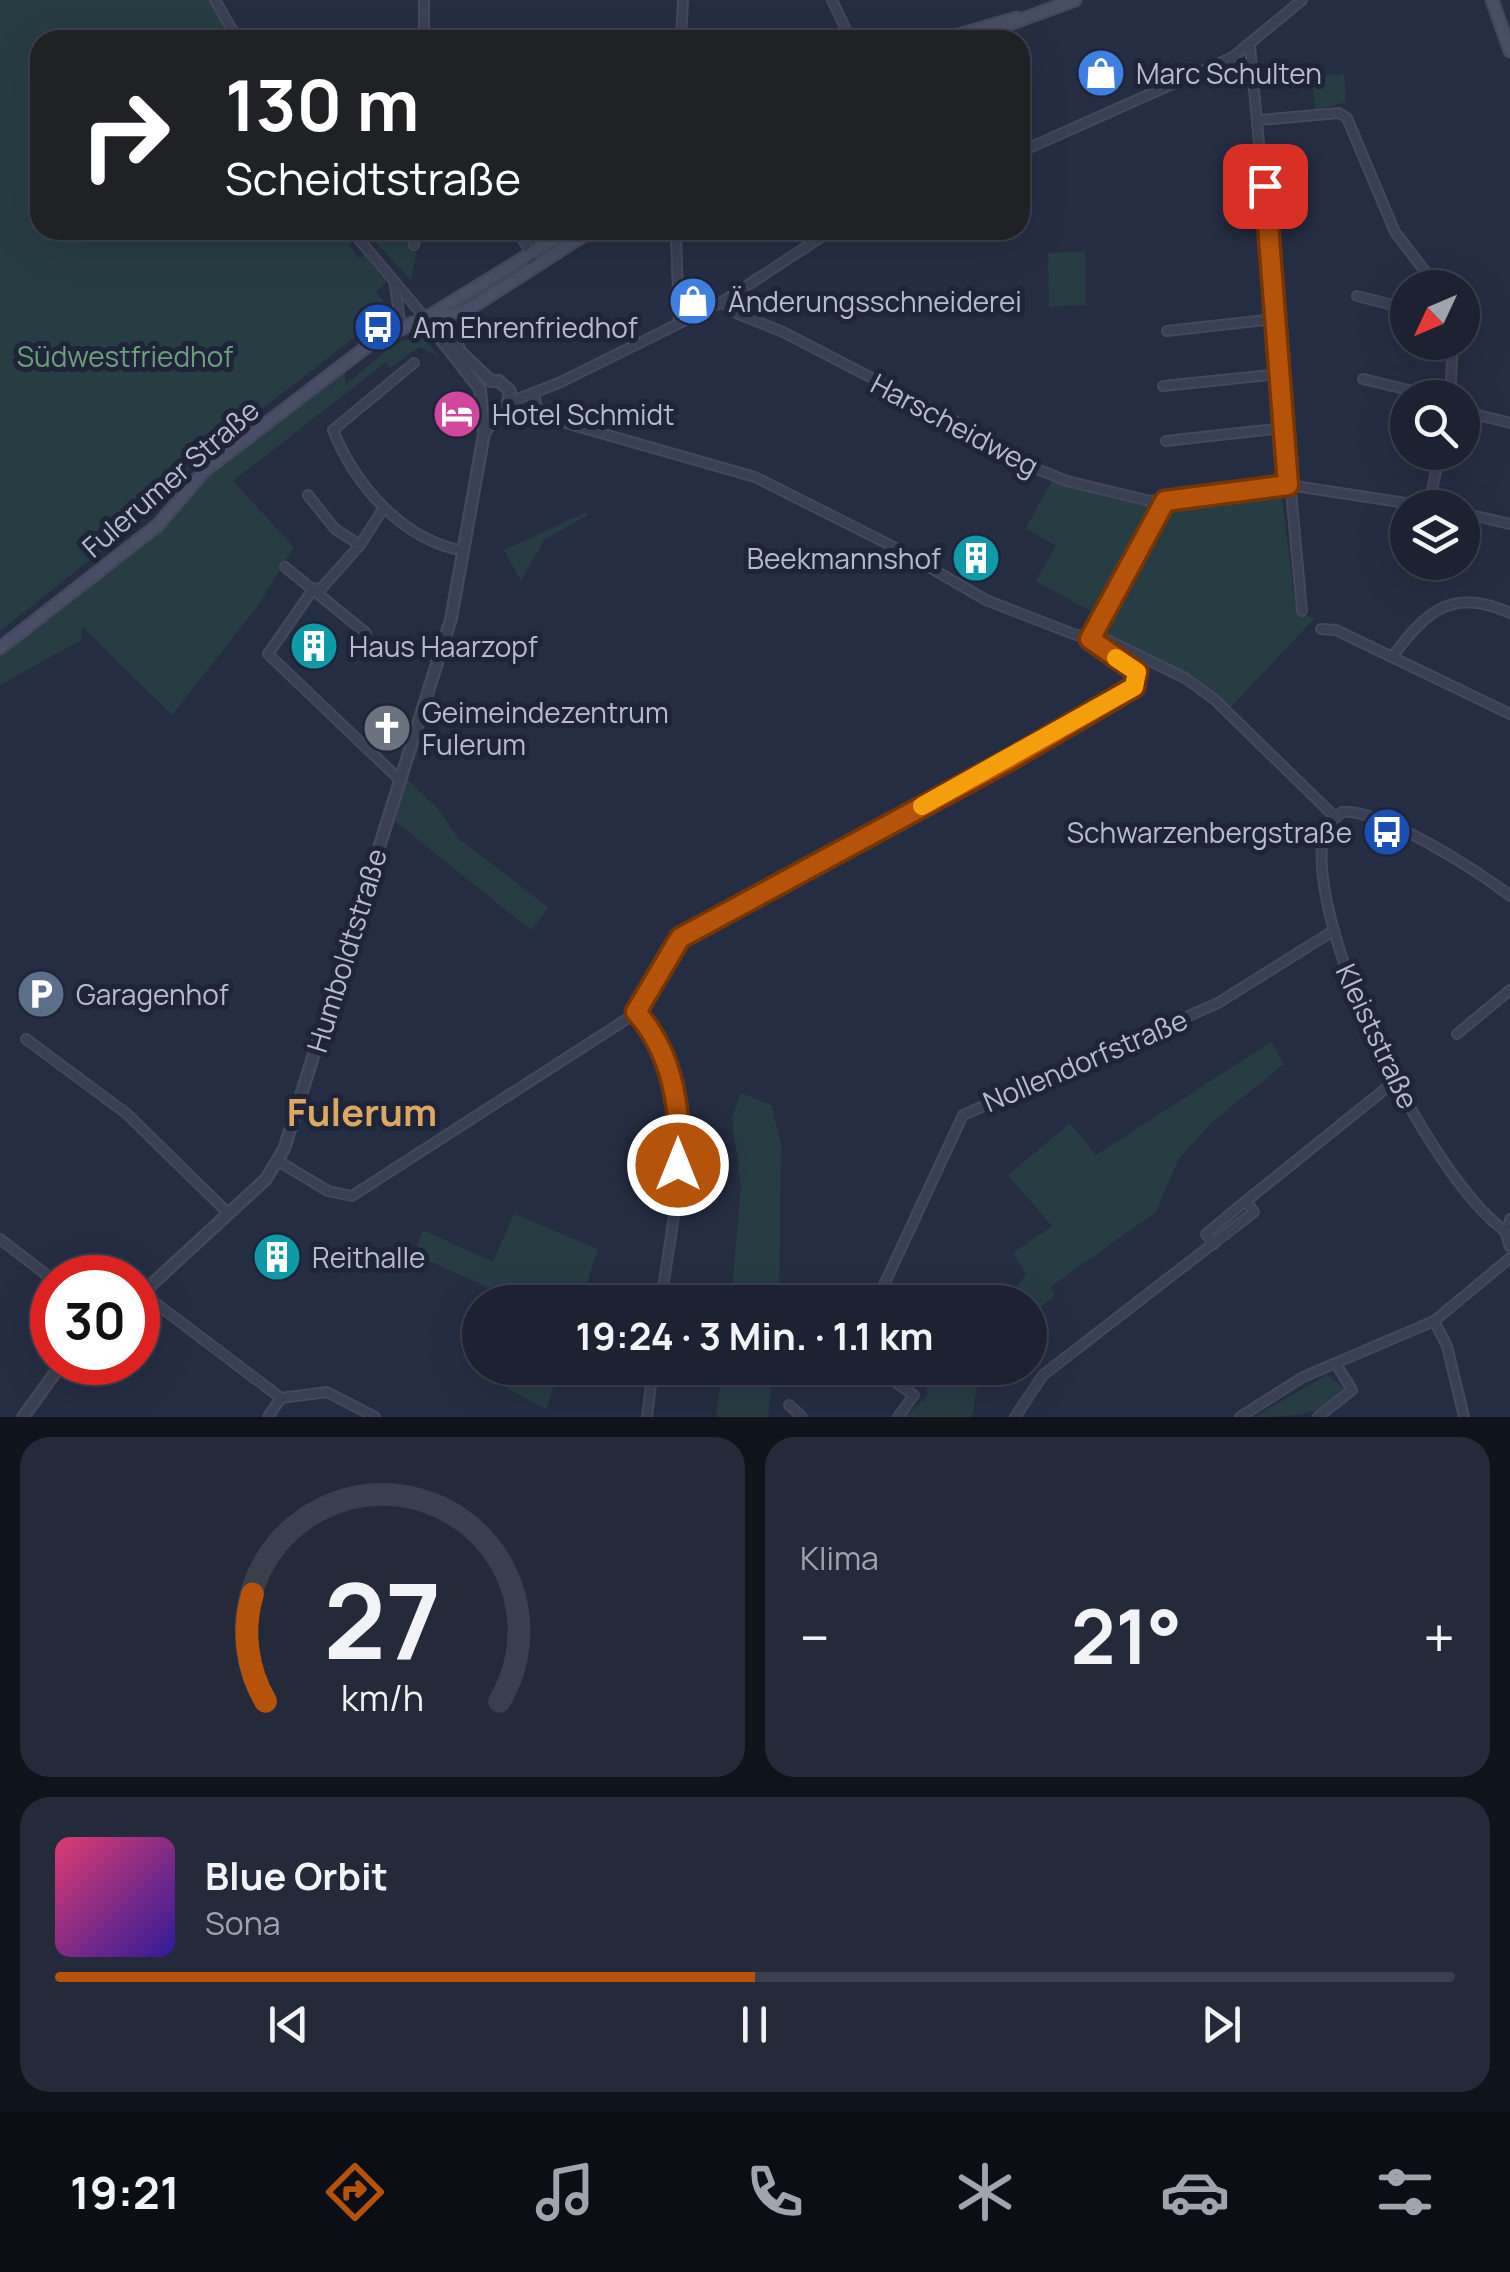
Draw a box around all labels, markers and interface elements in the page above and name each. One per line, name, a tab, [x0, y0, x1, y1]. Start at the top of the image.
shop icon: Marc Schulten	[1075, 47, 1127, 99]
place label: Marc Schulten	[1136, 54, 1322, 92]
text: 130 m	[225, 56, 419, 152]
icon: right	[60, 70, 190, 200]
pin	[1223, 144, 1308, 229]
text: Scheidtstraße	[225, 147, 521, 209]
icon: arrive	[1238, 159, 1293, 214]
north arrow	[1390, 270, 1480, 360]
map controls	[1390, 270, 1480, 580]
shop icon: Änderungsschneiderei	[667, 275, 719, 327]
place label: Änderungsschneiderei	[728, 282, 1022, 320]
bus stop icon: Am Ehrenfriedhof	[352, 301, 404, 353]
place label: Am Ehrenfriedhof	[413, 308, 638, 346]
park label: Südwestfriedhof	[17, 337, 233, 375]
street label: Harscheidweg	[865, 364, 1045, 484]
button: search	[1390, 380, 1480, 470]
hotel icon: Hotel Schmidt	[431, 388, 483, 440]
street label: Fulerumer Straße	[73, 391, 267, 565]
place label: Hotel Schmidt	[492, 395, 674, 433]
button: layers	[1390, 490, 1480, 580]
building icon: Beekmannshof	[950, 532, 1002, 584]
place label: Beekmannshof	[747, 539, 941, 577]
building icon: Haus Haarzopf	[288, 620, 340, 672]
place label: Haus Haarzopf	[349, 627, 538, 665]
place label: Geimeindezentrum Fulerum	[422, 693, 669, 763]
church icon: Geimeindezentrum Fulerum	[361, 702, 413, 754]
bus stop icon: Schwarzenbergstraße	[1361, 806, 1413, 858]
place label: Schwarzenbergstraße	[1067, 813, 1352, 851]
street label: Humboldtstraße	[297, 843, 395, 1057]
street label: Kleiststraße	[1328, 957, 1428, 1115]
parking icon: Garagenhof	[15, 968, 67, 1020]
place label: Garagenhof	[76, 975, 229, 1013]
street label: Nollendorfstraße	[977, 1000, 1193, 1120]
district label: Fulerum	[287, 1085, 437, 1137]
position arrow	[626, 1113, 730, 1217]
building icon: Reithalle	[251, 1231, 303, 1283]
place label: Reithalle	[312, 1238, 425, 1276]
speed limit sign: 30	[30, 1255, 160, 1385]
text: 19:24 · 3 Min. · 1.1 km	[575, 1309, 934, 1361]
text: Klima	[800, 1536, 879, 1580]
text: 27	[324, 1548, 441, 1690]
text: 21°	[1071, 1584, 1182, 1687]
text: −	[800, 1599, 830, 1675]
text: +	[1423, 1599, 1455, 1675]
text: km/h	[341, 1673, 424, 1722]
text: Blue Orbit	[205, 1849, 388, 1901]
text: Sona	[205, 1901, 280, 1945]
icon: previous	[261, 1997, 316, 2052]
icon: pause	[727, 1997, 782, 2052]
icon: next	[1194, 1997, 1249, 2052]
icon: directions	[320, 2157, 390, 2227]
icon: music	[530, 2157, 600, 2227]
icon: phone	[740, 2157, 810, 2227]
icon: climate	[950, 2157, 1020, 2227]
icon: car	[1160, 2157, 1230, 2227]
icon: filters	[1370, 2157, 1440, 2227]
text: 19:21	[70, 2161, 180, 2223]

